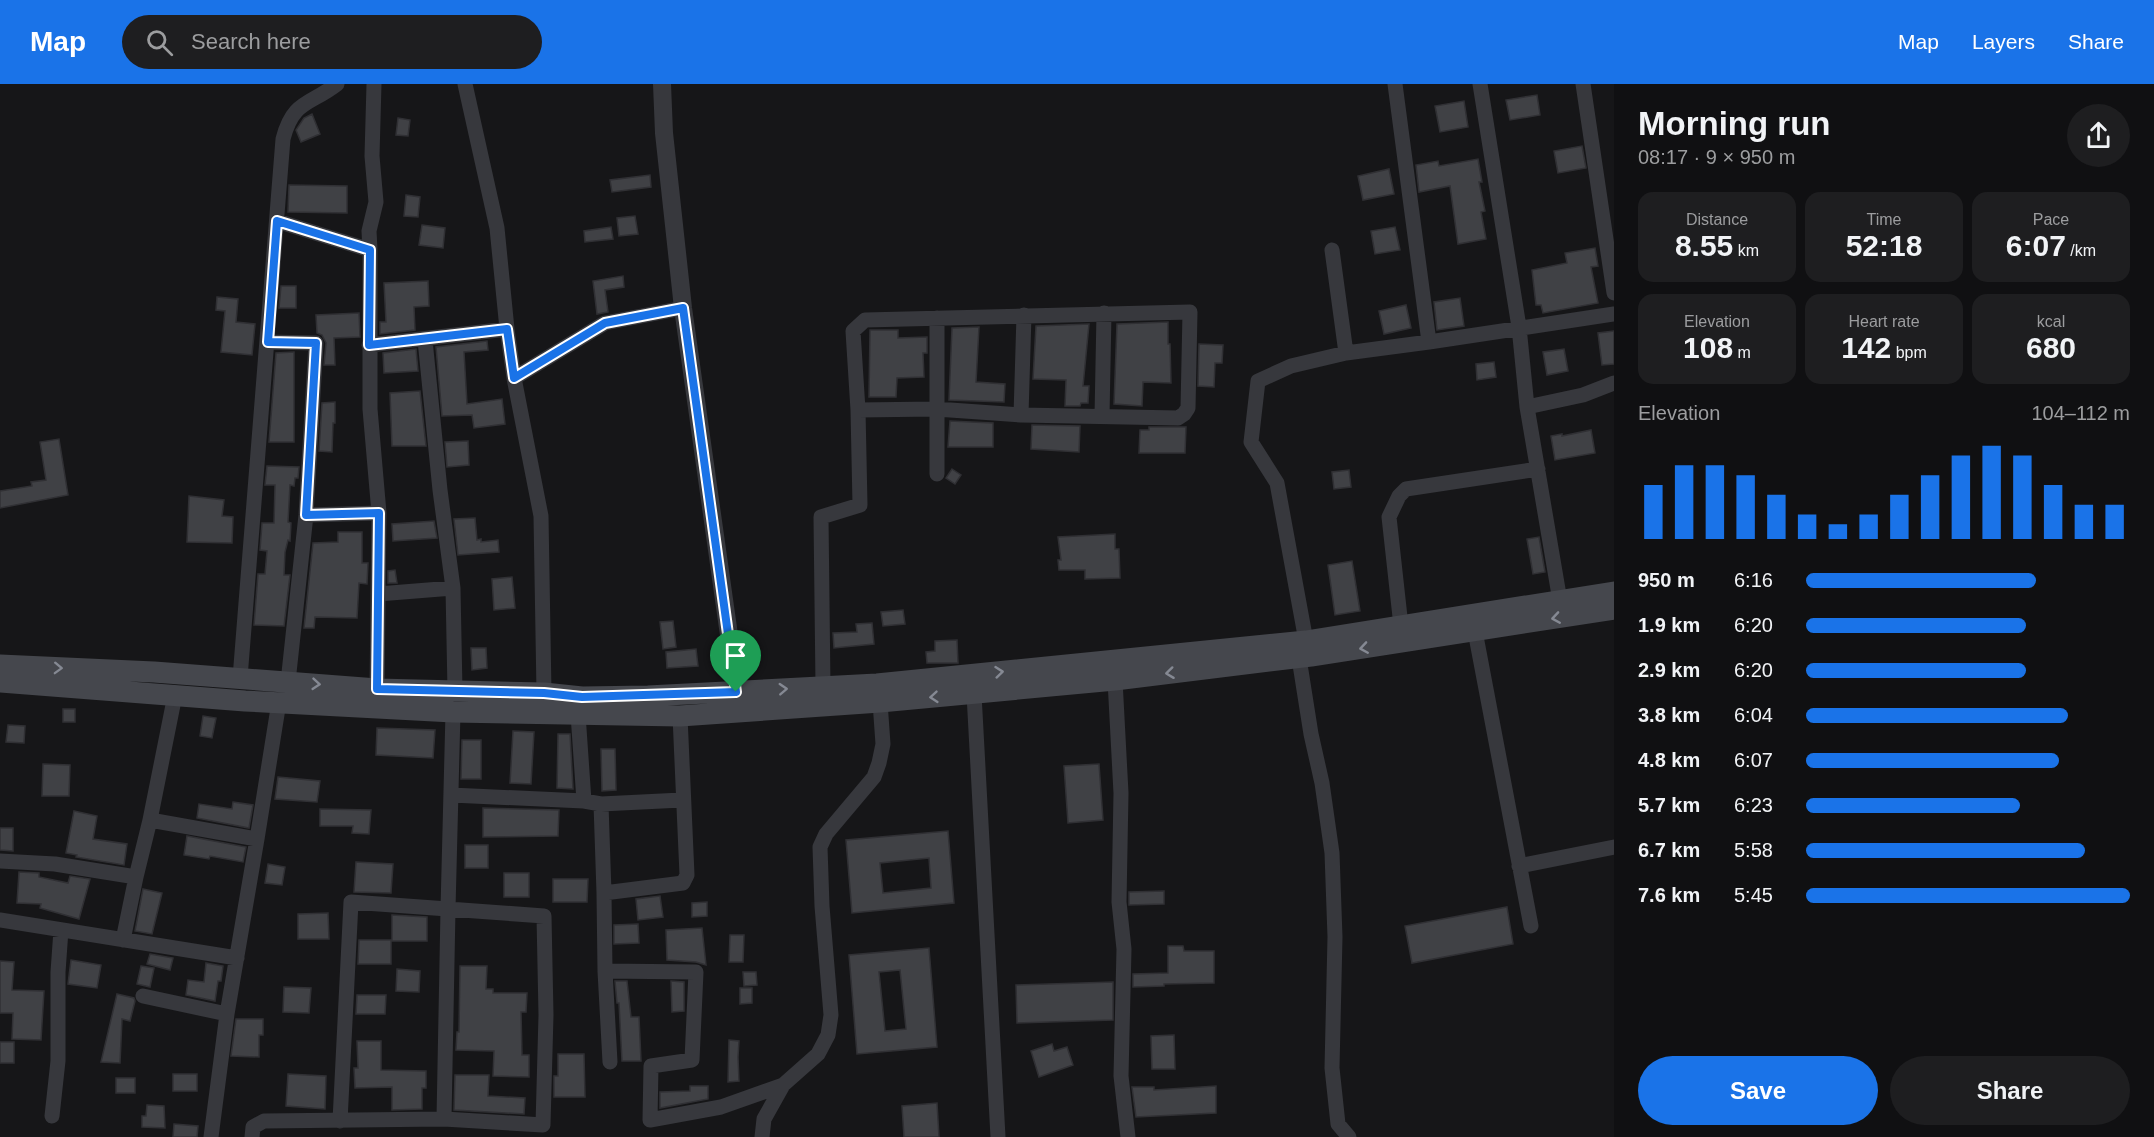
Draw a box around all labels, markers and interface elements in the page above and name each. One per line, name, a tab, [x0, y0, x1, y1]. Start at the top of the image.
search box	[122, 15, 542, 69]
text: Map	[30, 26, 86, 57]
icon: search	[143, 26, 176, 59]
text: Search here	[191, 29, 311, 54]
text: Map	[1898, 30, 1939, 53]
text: Layers	[1972, 30, 2035, 53]
text: Share	[2068, 30, 2124, 53]
button: share	[2067, 104, 2130, 167]
text: Morning run	[1638, 105, 1830, 142]
text: 08:17 · 9 × 950 m	[1638, 146, 1795, 168]
text: Distance	[1686, 211, 1748, 228]
text: Time	[1867, 211, 1901, 228]
text: Pace	[2033, 211, 2069, 228]
text: 8.55	[1675, 229, 1733, 262]
text: 52:18	[1846, 229, 1922, 262]
text: 6:07	[2006, 229, 2066, 262]
text: km	[1733, 242, 1759, 259]
text: /km	[2066, 242, 2096, 259]
text: Elevation	[1684, 313, 1750, 330]
text: Heart rate	[1848, 313, 1920, 330]
text: kcal	[2037, 313, 2065, 330]
text: 108	[1683, 331, 1733, 364]
text: 142	[1841, 331, 1891, 364]
text: 680	[2026, 331, 2076, 364]
text: m	[1733, 344, 1751, 361]
text: bpm	[1891, 344, 1927, 361]
text: Elevation	[1638, 402, 1720, 424]
text: 104–112 m	[2031, 402, 2130, 424]
text: 950 m	[1638, 569, 1695, 591]
text: 6:16	[1734, 569, 1773, 591]
one-way arrow	[1552, 611, 1561, 623]
text: 1.9 km	[1638, 614, 1700, 636]
text: 6:20	[1734, 614, 1773, 636]
pin	[710, 630, 761, 692]
icon: arrive	[719, 639, 752, 672]
one-way arrow	[1359, 641, 1369, 654]
text: 2.9 km	[1638, 659, 1700, 681]
text: 6:20	[1734, 659, 1773, 681]
one-way arrow	[54, 661, 63, 674]
one-way arrow	[994, 666, 1003, 679]
one-way arrow	[1166, 667, 1175, 679]
one-way arrow	[311, 677, 320, 690]
one-way arrow	[779, 683, 788, 696]
one-way arrow	[930, 690, 939, 703]
text: 3.8 km	[1638, 704, 1700, 726]
text: 6:04	[1734, 704, 1773, 726]
text: 4.8 km	[1638, 749, 1700, 771]
text: 6:07	[1734, 749, 1773, 771]
text: 5.7 km	[1638, 794, 1700, 816]
text: 6:23	[1734, 794, 1773, 816]
text: 6.7 km	[1638, 839, 1700, 861]
text: 5:58	[1734, 839, 1773, 861]
text: 7.6 km	[1638, 884, 1700, 906]
text: 5:45	[1734, 884, 1773, 906]
button: Save	[1638, 1056, 1878, 1125]
button: Share	[1890, 1056, 2130, 1125]

